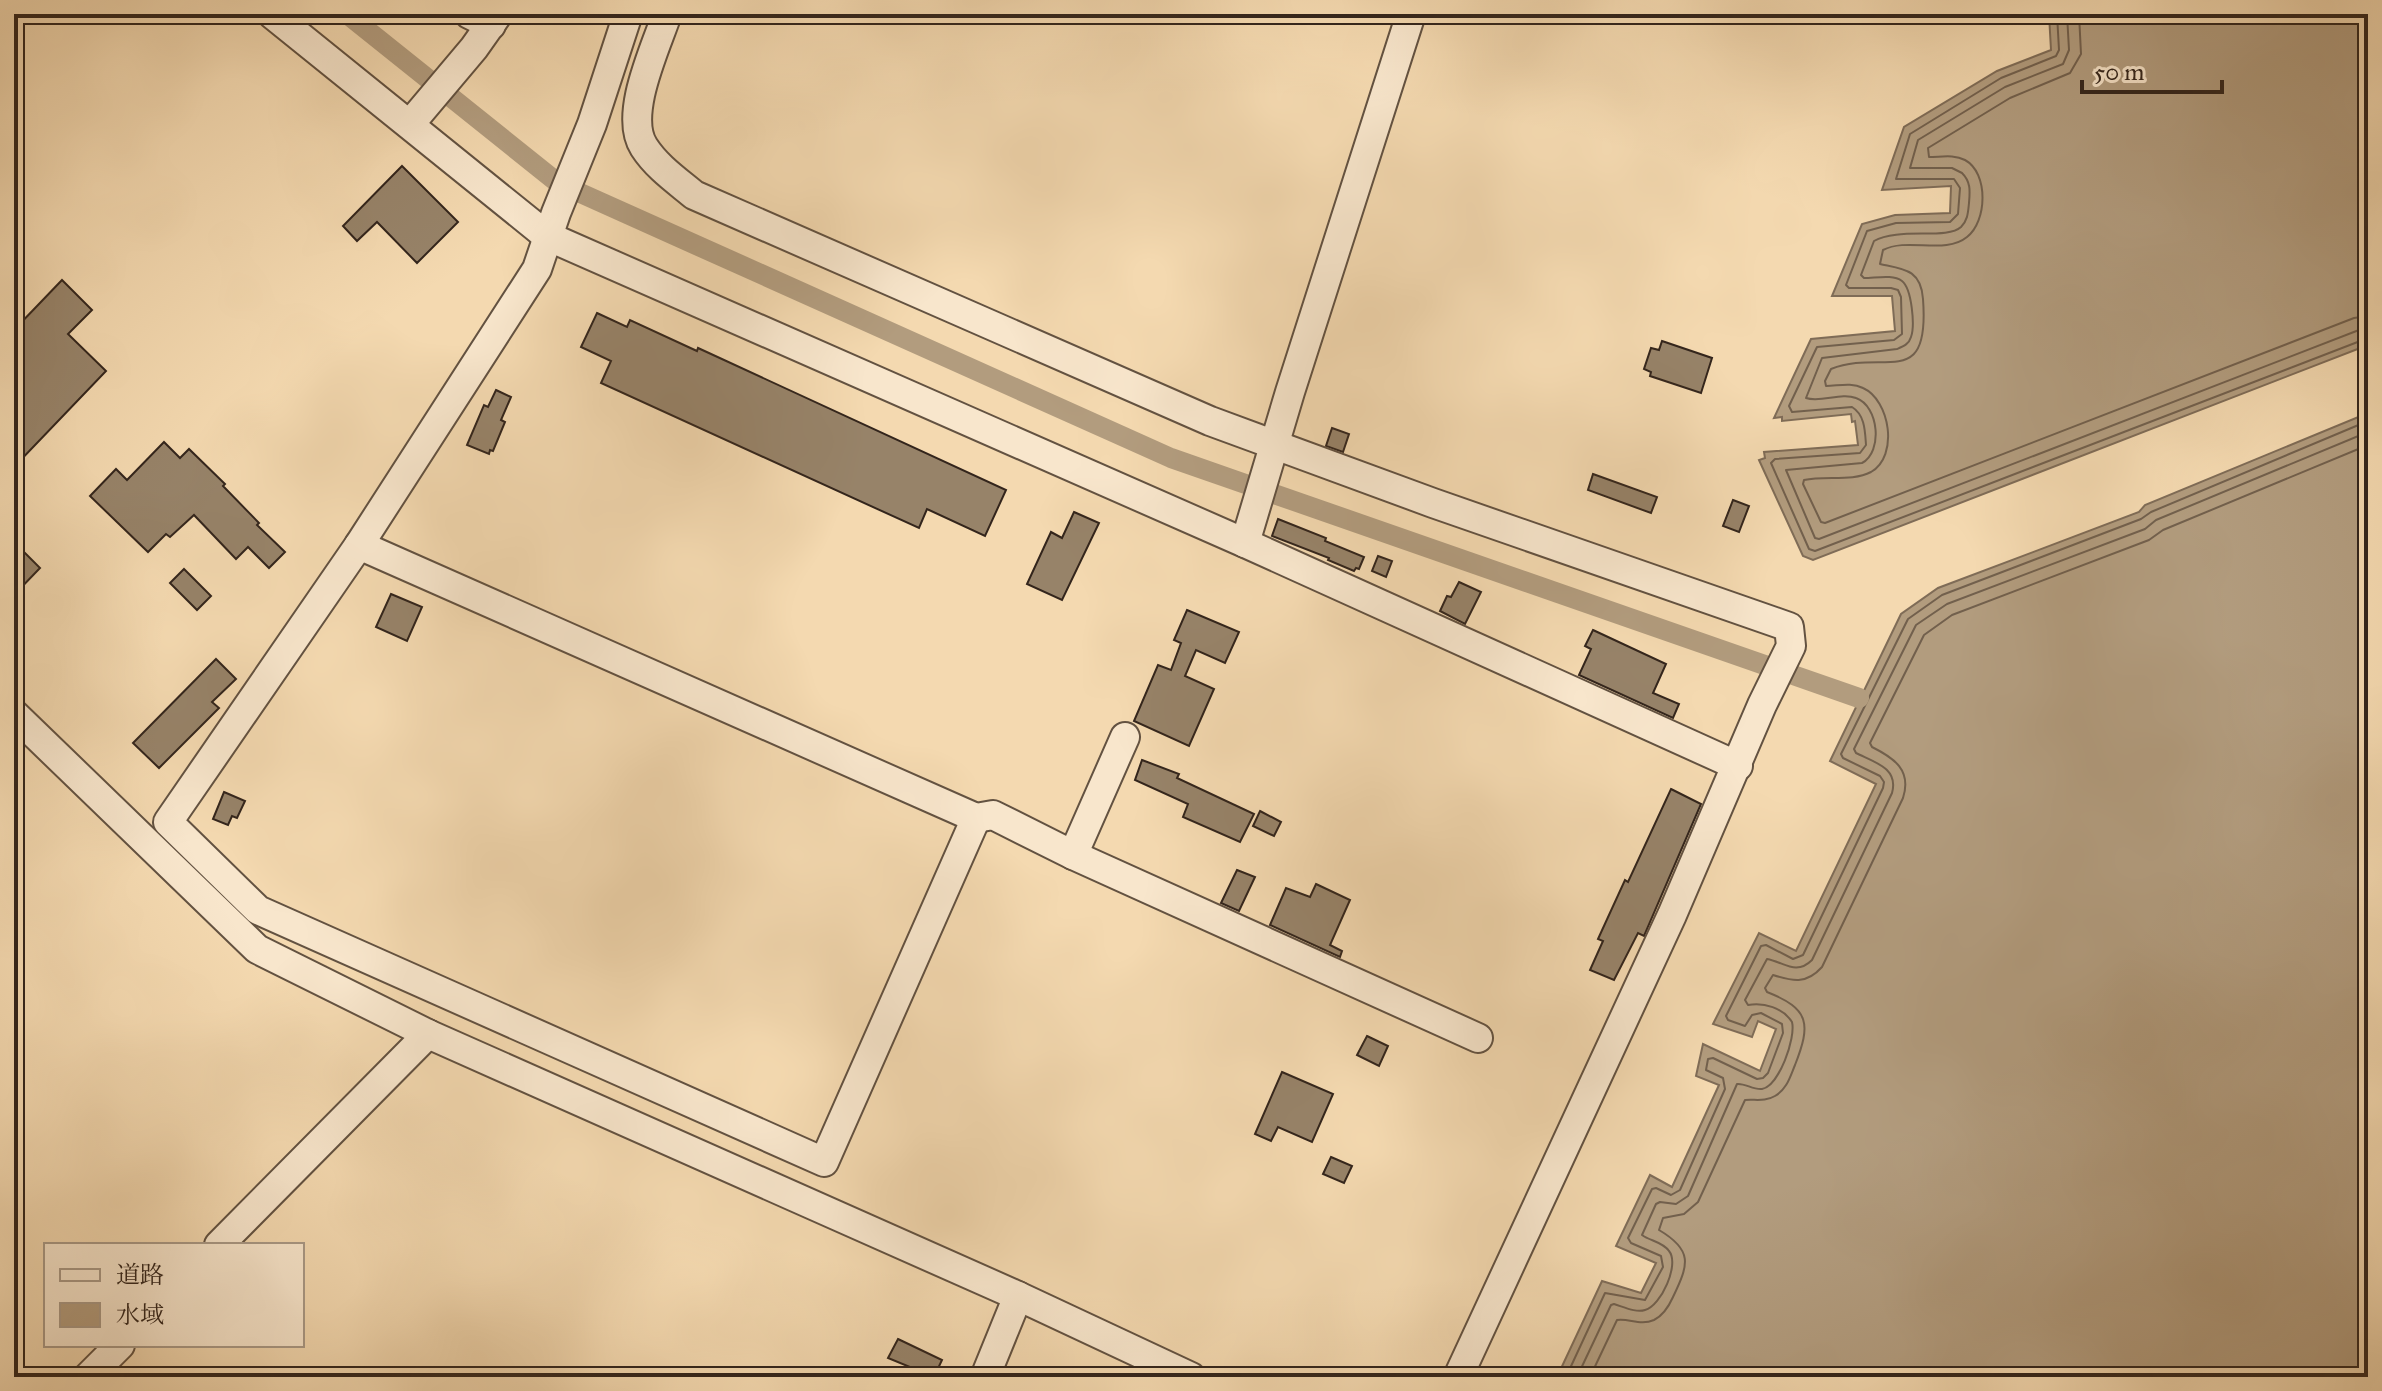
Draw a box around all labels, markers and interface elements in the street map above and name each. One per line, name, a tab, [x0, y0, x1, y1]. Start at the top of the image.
scale bar	[2082, 44, 2222, 94]
text: 50 m	[2094, 57, 2144, 87]
legend	[44, 1243, 304, 1347]
text: 道路	[116, 1260, 164, 1290]
text: 水域	[116, 1300, 164, 1330]

